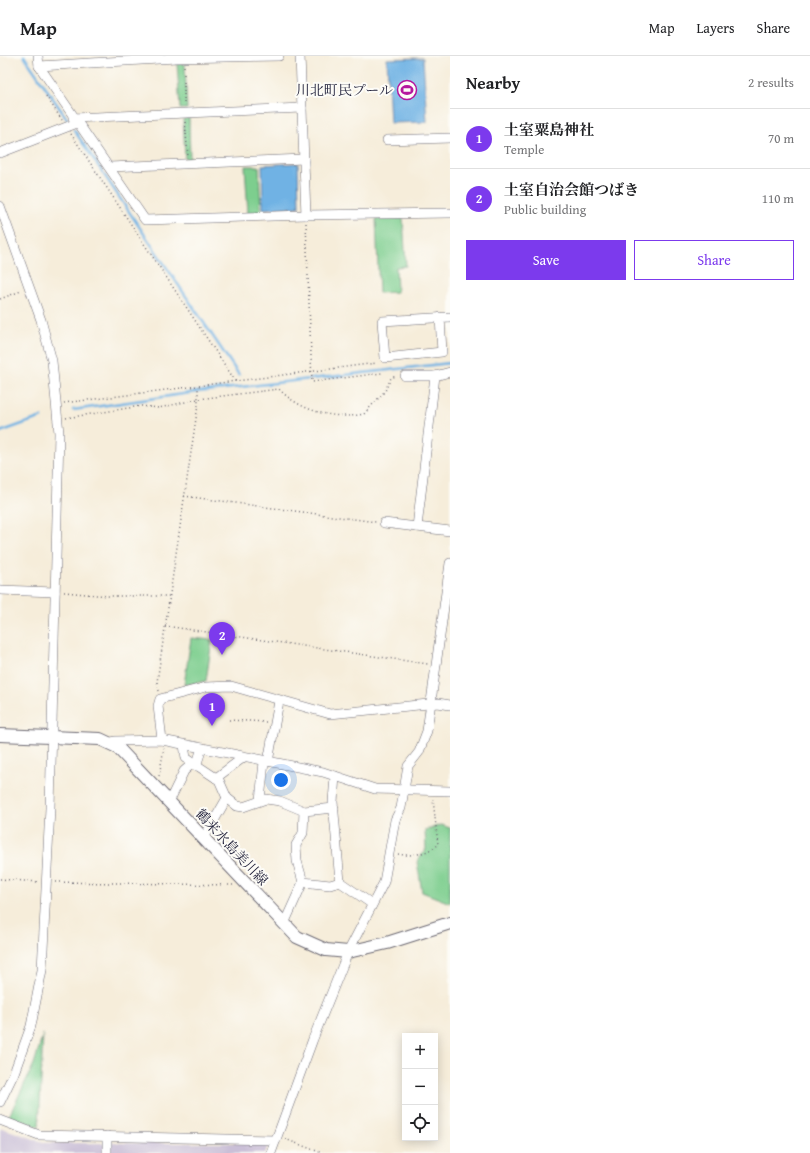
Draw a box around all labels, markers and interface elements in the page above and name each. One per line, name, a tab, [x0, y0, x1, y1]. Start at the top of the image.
text: Map	[20, 14, 57, 42]
text: Map	[649, 18, 675, 38]
text: Layers	[697, 18, 735, 38]
text: Share	[757, 18, 790, 38]
text: Nearby	[466, 70, 520, 95]
text: 2 results	[748, 73, 794, 92]
sports icon: 川北町民プール	[396, 79, 418, 101]
place label: 川北町民プール	[296, 80, 393, 100]
text: 土室粟島神社	[504, 119, 594, 140]
text: 1	[476, 129, 482, 148]
text: 70 m	[768, 129, 794, 148]
text: Temple	[504, 140, 544, 159]
text: 土室自治会館つばき	[504, 179, 639, 200]
text: 2	[476, 189, 482, 208]
text: 110 m	[762, 189, 794, 208]
text: Public building	[504, 200, 586, 219]
button: Save	[466, 240, 626, 280]
button: Share	[634, 240, 794, 280]
pin: 2	[209, 622, 235, 655]
pin: 1	[199, 693, 225, 726]
your location	[271, 770, 291, 790]
street label: 鶴来水島美川線	[191, 804, 273, 890]
map controls	[402, 1033, 438, 1141]
button: +	[402, 1033, 438, 1069]
button: −	[402, 1069, 438, 1105]
button: locate	[402, 1105, 438, 1141]

